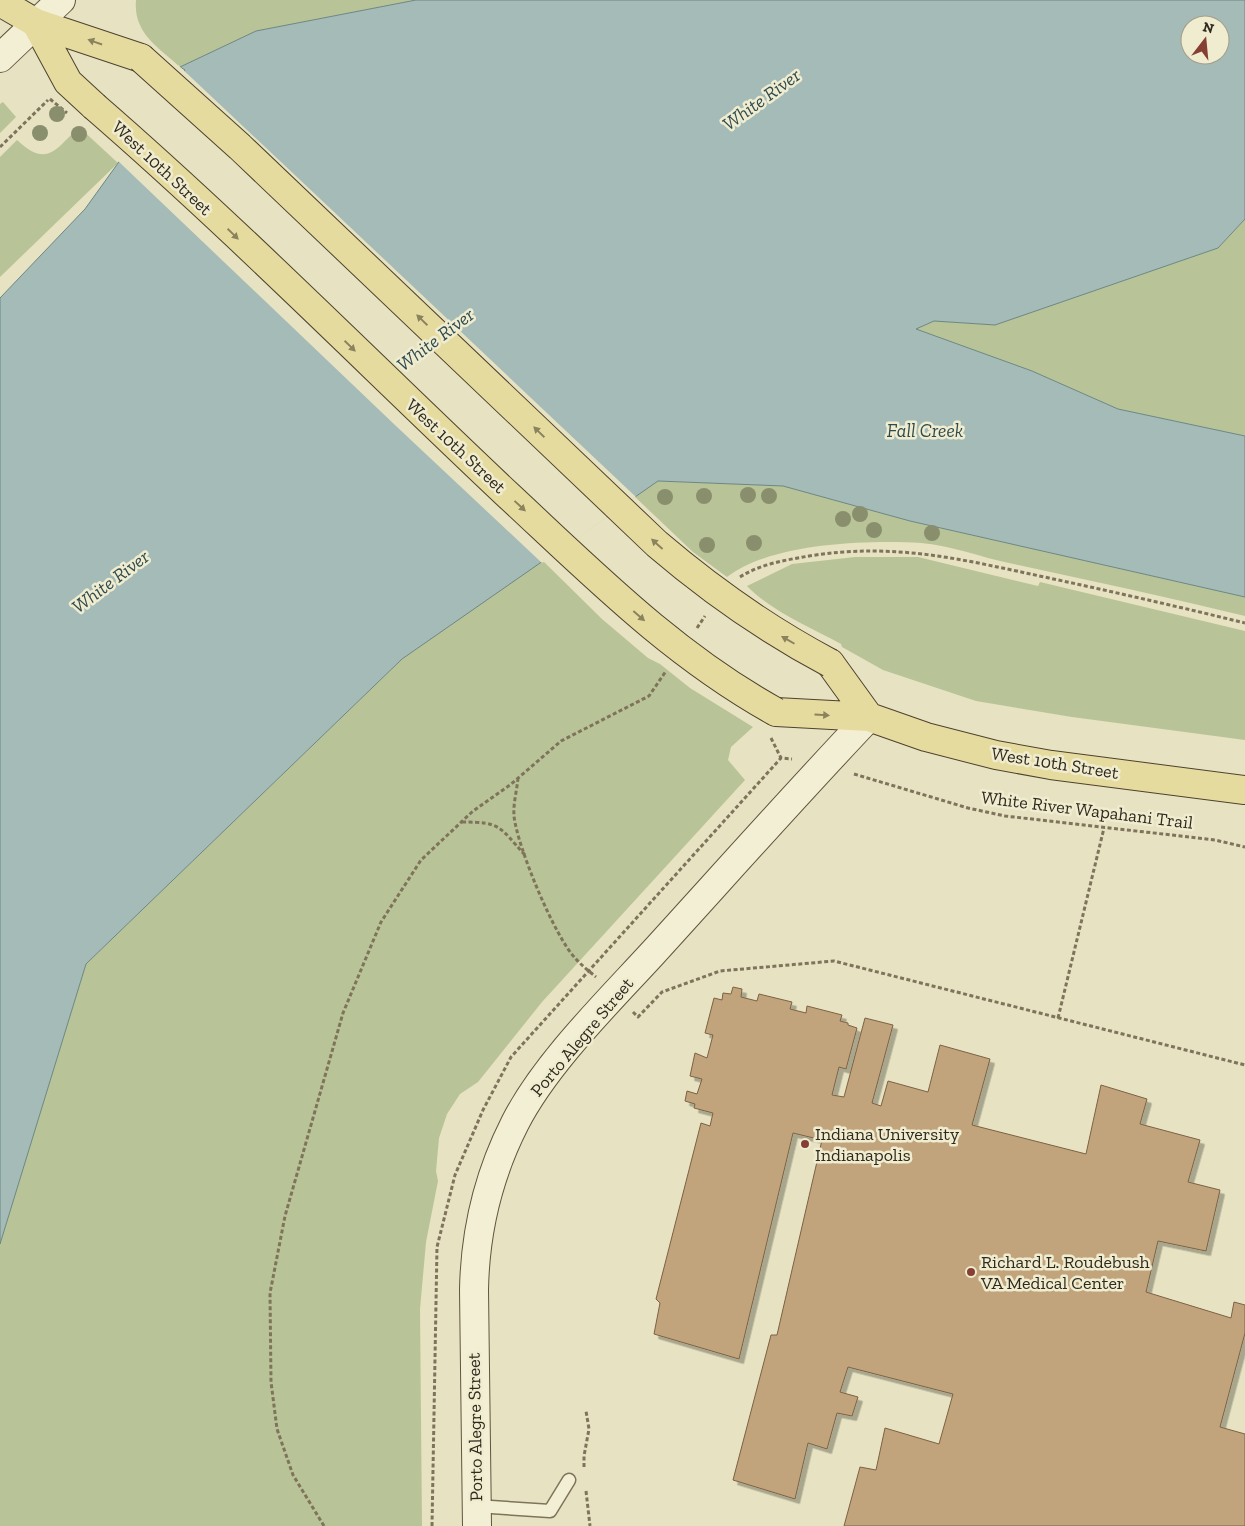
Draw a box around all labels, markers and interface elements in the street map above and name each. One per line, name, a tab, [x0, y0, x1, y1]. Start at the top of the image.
north arrow	[1180, 15, 1230, 65]
text: N	[1201, 18, 1216, 38]
one-way arrow	[87, 38, 102, 46]
water label: White River	[718, 63, 805, 135]
street label: West 10th Street	[108, 116, 217, 220]
one-way arrow	[227, 227, 239, 239]
water label: White River	[392, 303, 479, 376]
one-way arrow	[416, 314, 428, 326]
one-way arrow	[344, 340, 356, 352]
street label: West 10th Street	[402, 394, 511, 498]
water label: Fall Creek	[887, 419, 963, 442]
one-way arrow	[533, 426, 545, 438]
one-way arrow	[513, 500, 525, 512]
one-way arrow	[651, 538, 664, 549]
water label: White River	[67, 545, 154, 618]
one-way arrow	[633, 610, 646, 621]
one-way arrow	[781, 635, 794, 644]
one-way arrow	[814, 711, 830, 719]
street label: West 10th Street	[990, 742, 1120, 784]
street label: White River Wapahani Trail	[980, 786, 1194, 834]
street label: Porto Alegre Street	[526, 973, 638, 1101]
place label: Indiana University Indianapolis	[815, 1123, 960, 1166]
marker: Indiana University Indianapolis	[799, 1138, 811, 1150]
place label: Richard L. Roudebush VA Medical Center	[980, 1251, 1150, 1294]
marker: Richard L. Roudebush VA Medical Center	[965, 1266, 977, 1278]
street label: Porto Alegre Street	[463, 1352, 487, 1501]

